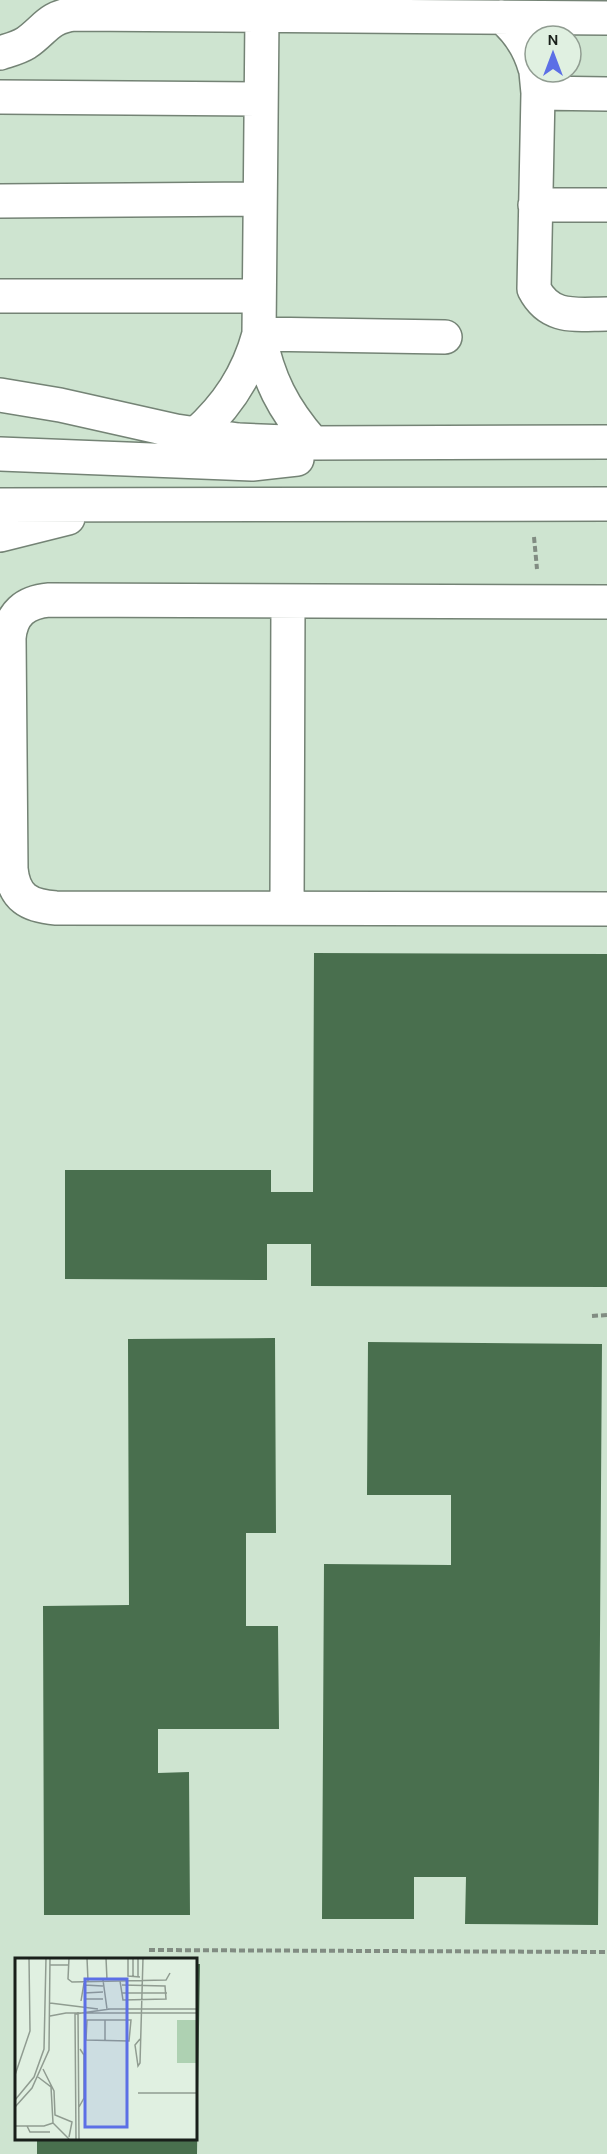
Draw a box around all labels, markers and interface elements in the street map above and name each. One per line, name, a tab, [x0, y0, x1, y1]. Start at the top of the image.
north arrow	[523, 24, 583, 84]
text: N	[547, 30, 559, 49]
inset map	[15, 1958, 196, 2139]

